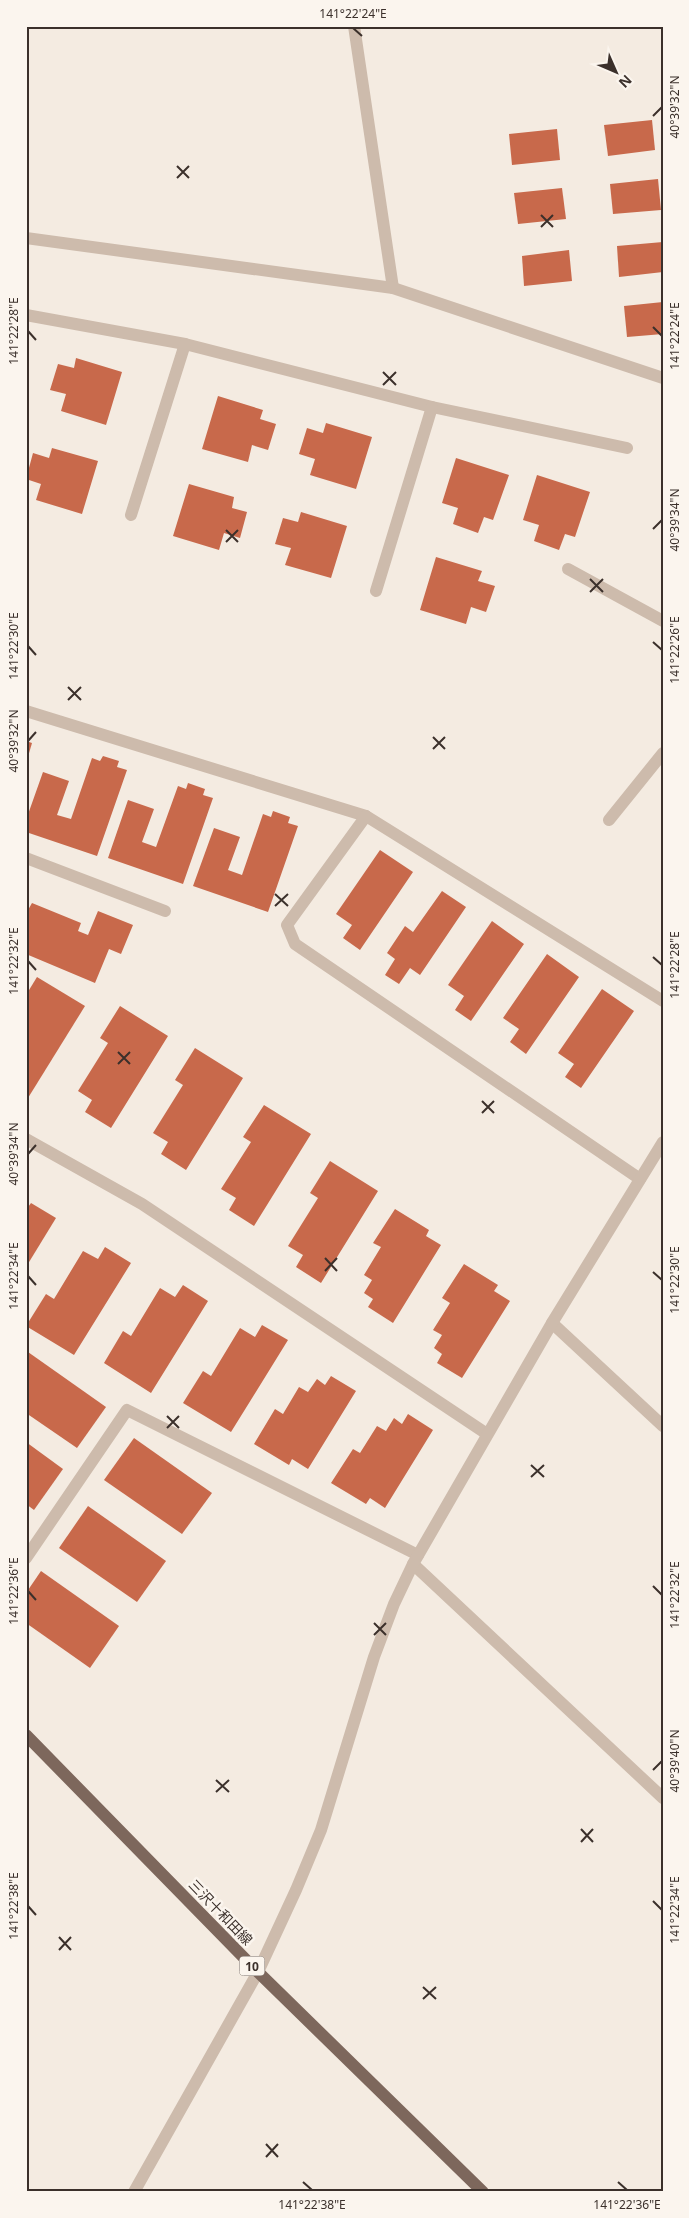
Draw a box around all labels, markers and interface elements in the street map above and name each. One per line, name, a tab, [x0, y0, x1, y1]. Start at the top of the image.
text: 141°22'24"E	[319, 5, 387, 22]
north arrow	[592, 48, 642, 98]
text: N	[615, 71, 636, 92]
text: 40°39'32"N	[666, 75, 683, 139]
text: 141°22'28"E	[5, 297, 22, 365]
text: 141°22'24"E	[666, 302, 683, 370]
text: 40°39'34"N	[666, 488, 683, 552]
text: 141°22'30"E	[5, 612, 22, 680]
text: 141°22'26"E	[666, 616, 683, 684]
text: 40°39'32"N	[5, 709, 22, 773]
text: 141°22'32"E	[5, 927, 22, 995]
text: 141°22'28"E	[666, 931, 683, 999]
text: 40°39'34"N	[5, 1122, 22, 1186]
text: 141°22'34"E	[5, 1242, 22, 1310]
text: 141°22'30"E	[666, 1246, 683, 1314]
text: 141°22'36"E	[5, 1557, 22, 1625]
text: 141°22'32"E	[666, 1561, 683, 1629]
text: 40°39'40"N	[666, 1729, 683, 1793]
text: 141°22'38"E	[5, 1872, 22, 1940]
street label: 三沢十和田線	[185, 1875, 257, 1949]
text: 141°22'34"E	[666, 1876, 683, 1944]
road number: 10	[240, 1956, 264, 1975]
text: 141°22'38"E	[278, 2196, 346, 2213]
text: 141°22'36"E	[593, 2196, 661, 2213]

